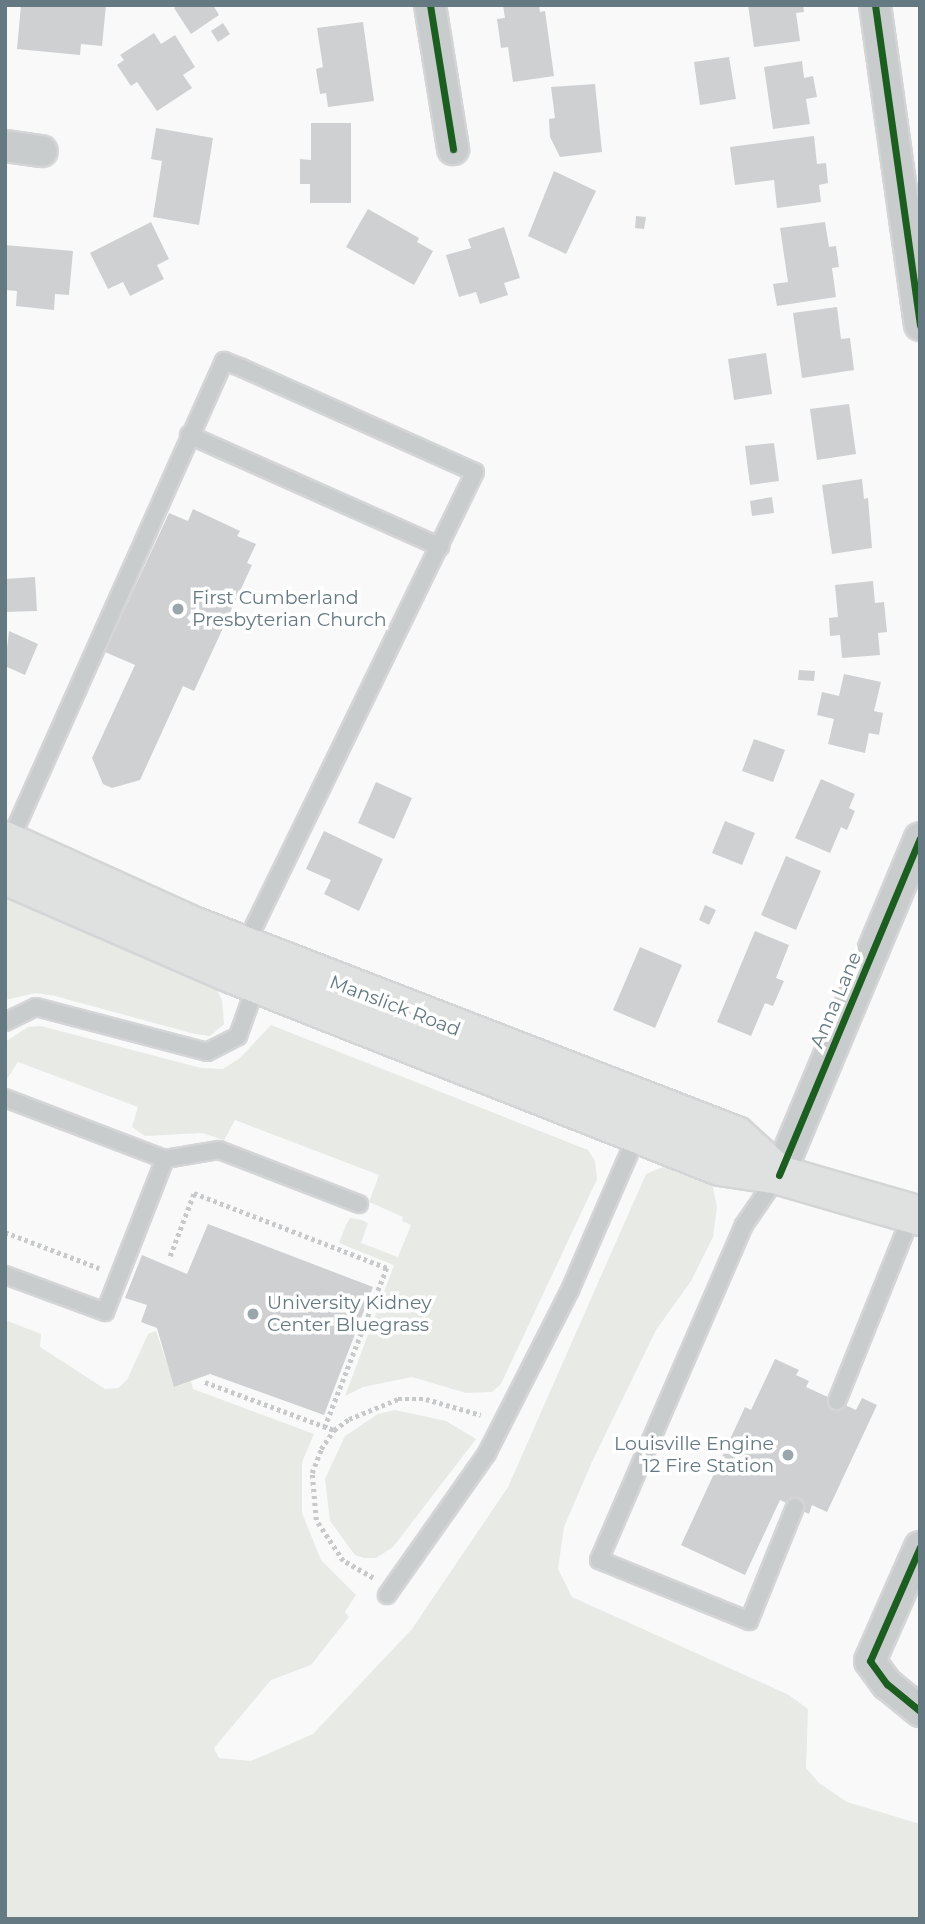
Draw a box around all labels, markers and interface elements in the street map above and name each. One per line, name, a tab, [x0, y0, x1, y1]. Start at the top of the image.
place label: First Cumberland Presbyterian Church	[192, 587, 387, 631]
marker: First Cumberland Presbyterian Church	[170, 601, 186, 617]
street label: Anna Lane	[806, 948, 866, 1052]
street label: Manslick Road	[326, 971, 464, 1041]
place label: University Kidney Center Bluegrass	[267, 1292, 432, 1336]
marker: University Kidney Center Bluegrass	[245, 1306, 261, 1322]
place label: Louisville Engine 12 Fire Station	[614, 1433, 774, 1477]
marker: Louisville Engine 12 Fire Station	[780, 1447, 796, 1463]

